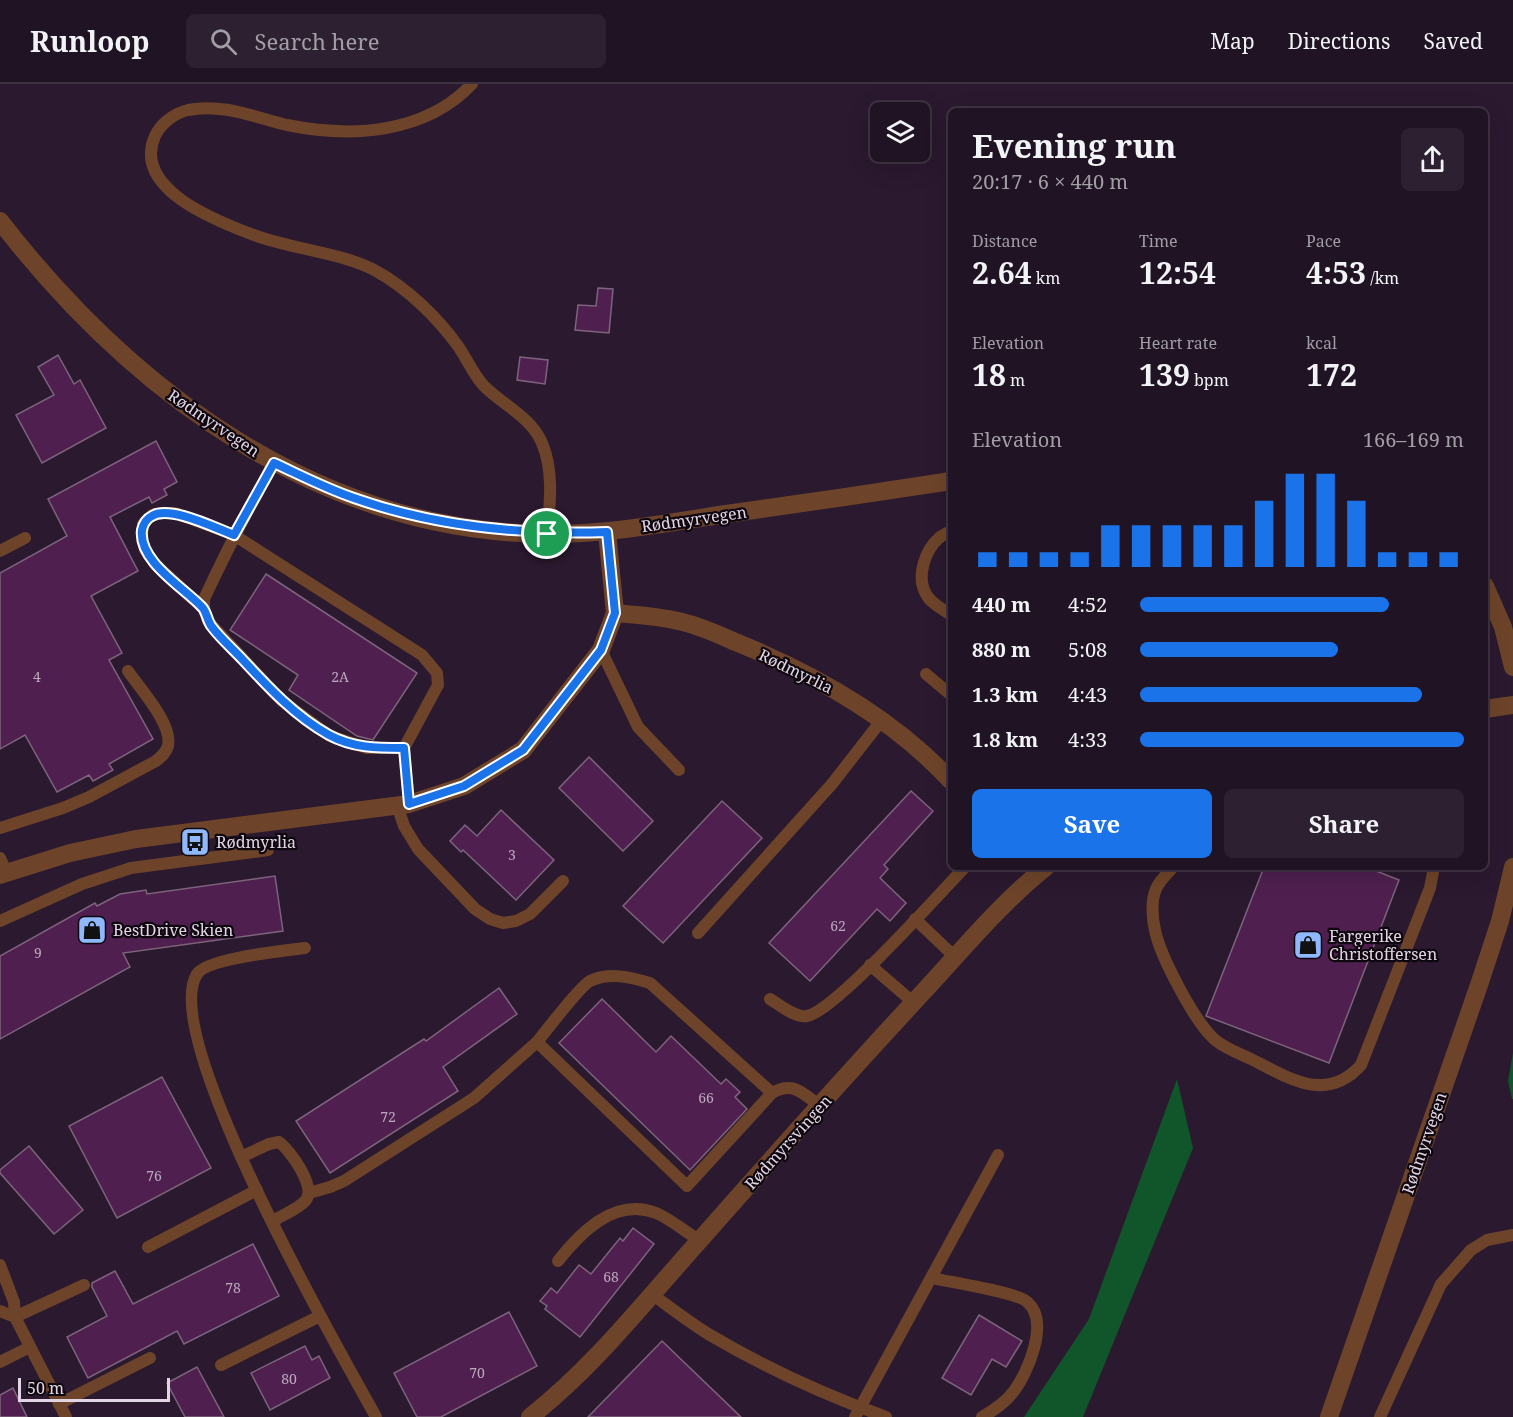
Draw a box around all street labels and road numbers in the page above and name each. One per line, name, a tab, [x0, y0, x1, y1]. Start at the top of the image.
street label: Rødmyrvegen	[164, 384, 264, 462]
street label: Rødmyrvegen	[640, 501, 748, 537]
street label: Rødmyrlia	[755, 644, 837, 698]
street label: Rødmyrvegen	[1396, 1089, 1452, 1197]
street label: Rødmyrsvingen	[740, 1090, 836, 1194]

